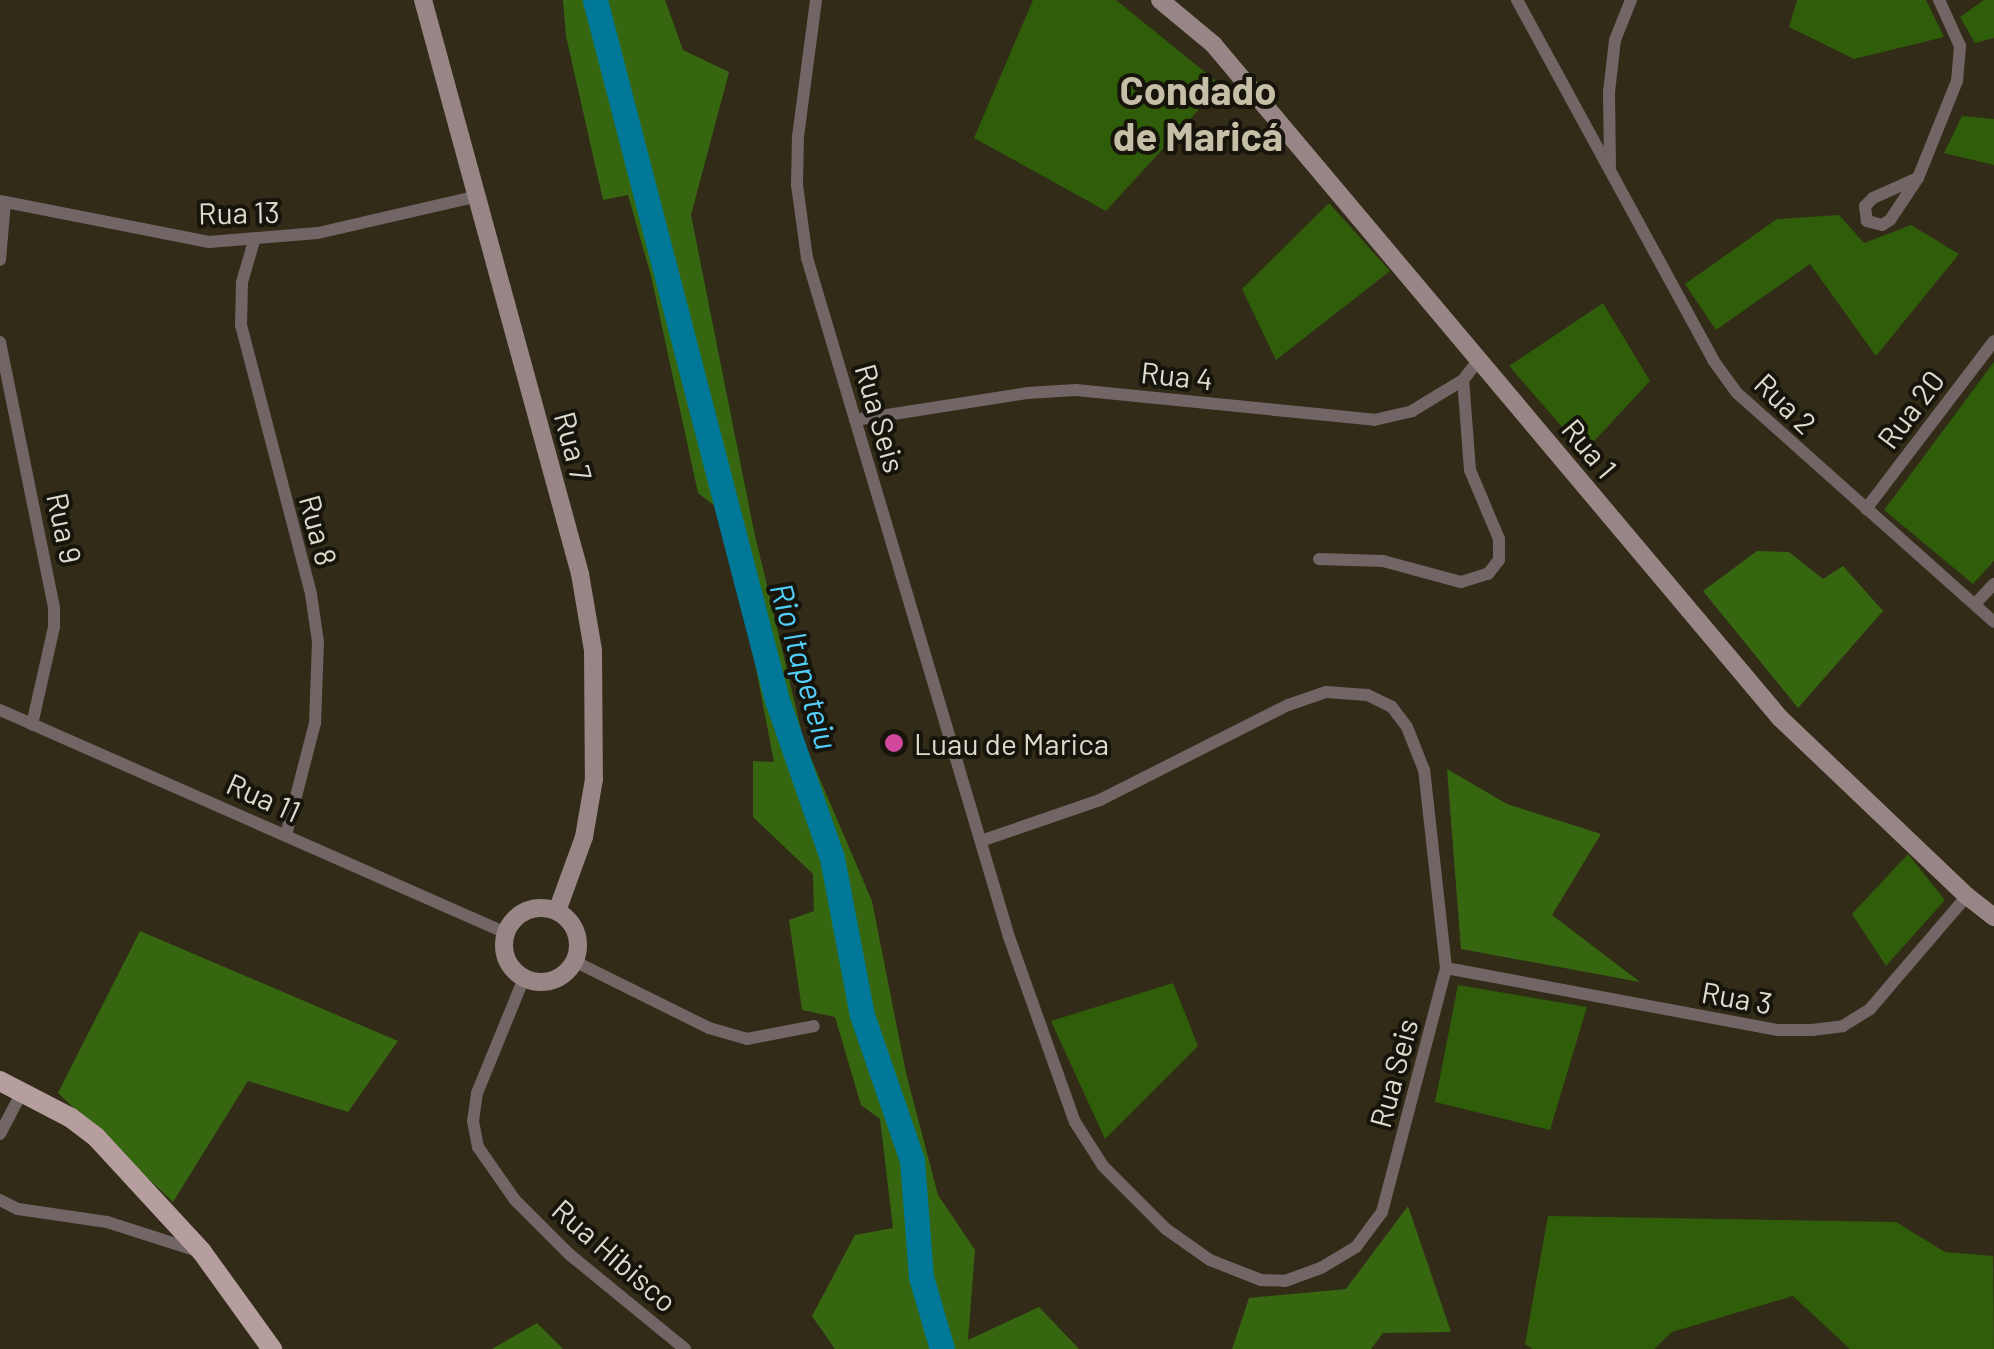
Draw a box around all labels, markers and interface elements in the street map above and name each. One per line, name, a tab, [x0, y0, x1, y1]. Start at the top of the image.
district label: Condado de Maricá	[1113, 65, 1283, 159]
street label: Rua 13	[198, 193, 280, 231]
street label: Rua 4	[1139, 353, 1215, 397]
street label: Rua Seis	[848, 360, 914, 476]
street label: Rua 20	[1869, 363, 1951, 455]
street label: Rua 2	[1748, 365, 1824, 441]
street label: Rua 7	[548, 408, 600, 484]
street label: Rua 1	[1555, 411, 1625, 485]
street label: Rua 9	[40, 489, 90, 567]
street label: Rua 8	[292, 491, 346, 569]
water label: Rio Itapeteiu	[763, 578, 847, 754]
place label: Luau de Marica	[914, 725, 1109, 761]
marker: Luau de Marica	[883, 732, 905, 754]
street label: Rua 11	[222, 765, 306, 829]
street label: Rua 3	[1699, 973, 1775, 1021]
street label: Rua Seis	[1361, 1015, 1425, 1131]
street label: Rua Hibisco	[545, 1191, 685, 1319]

